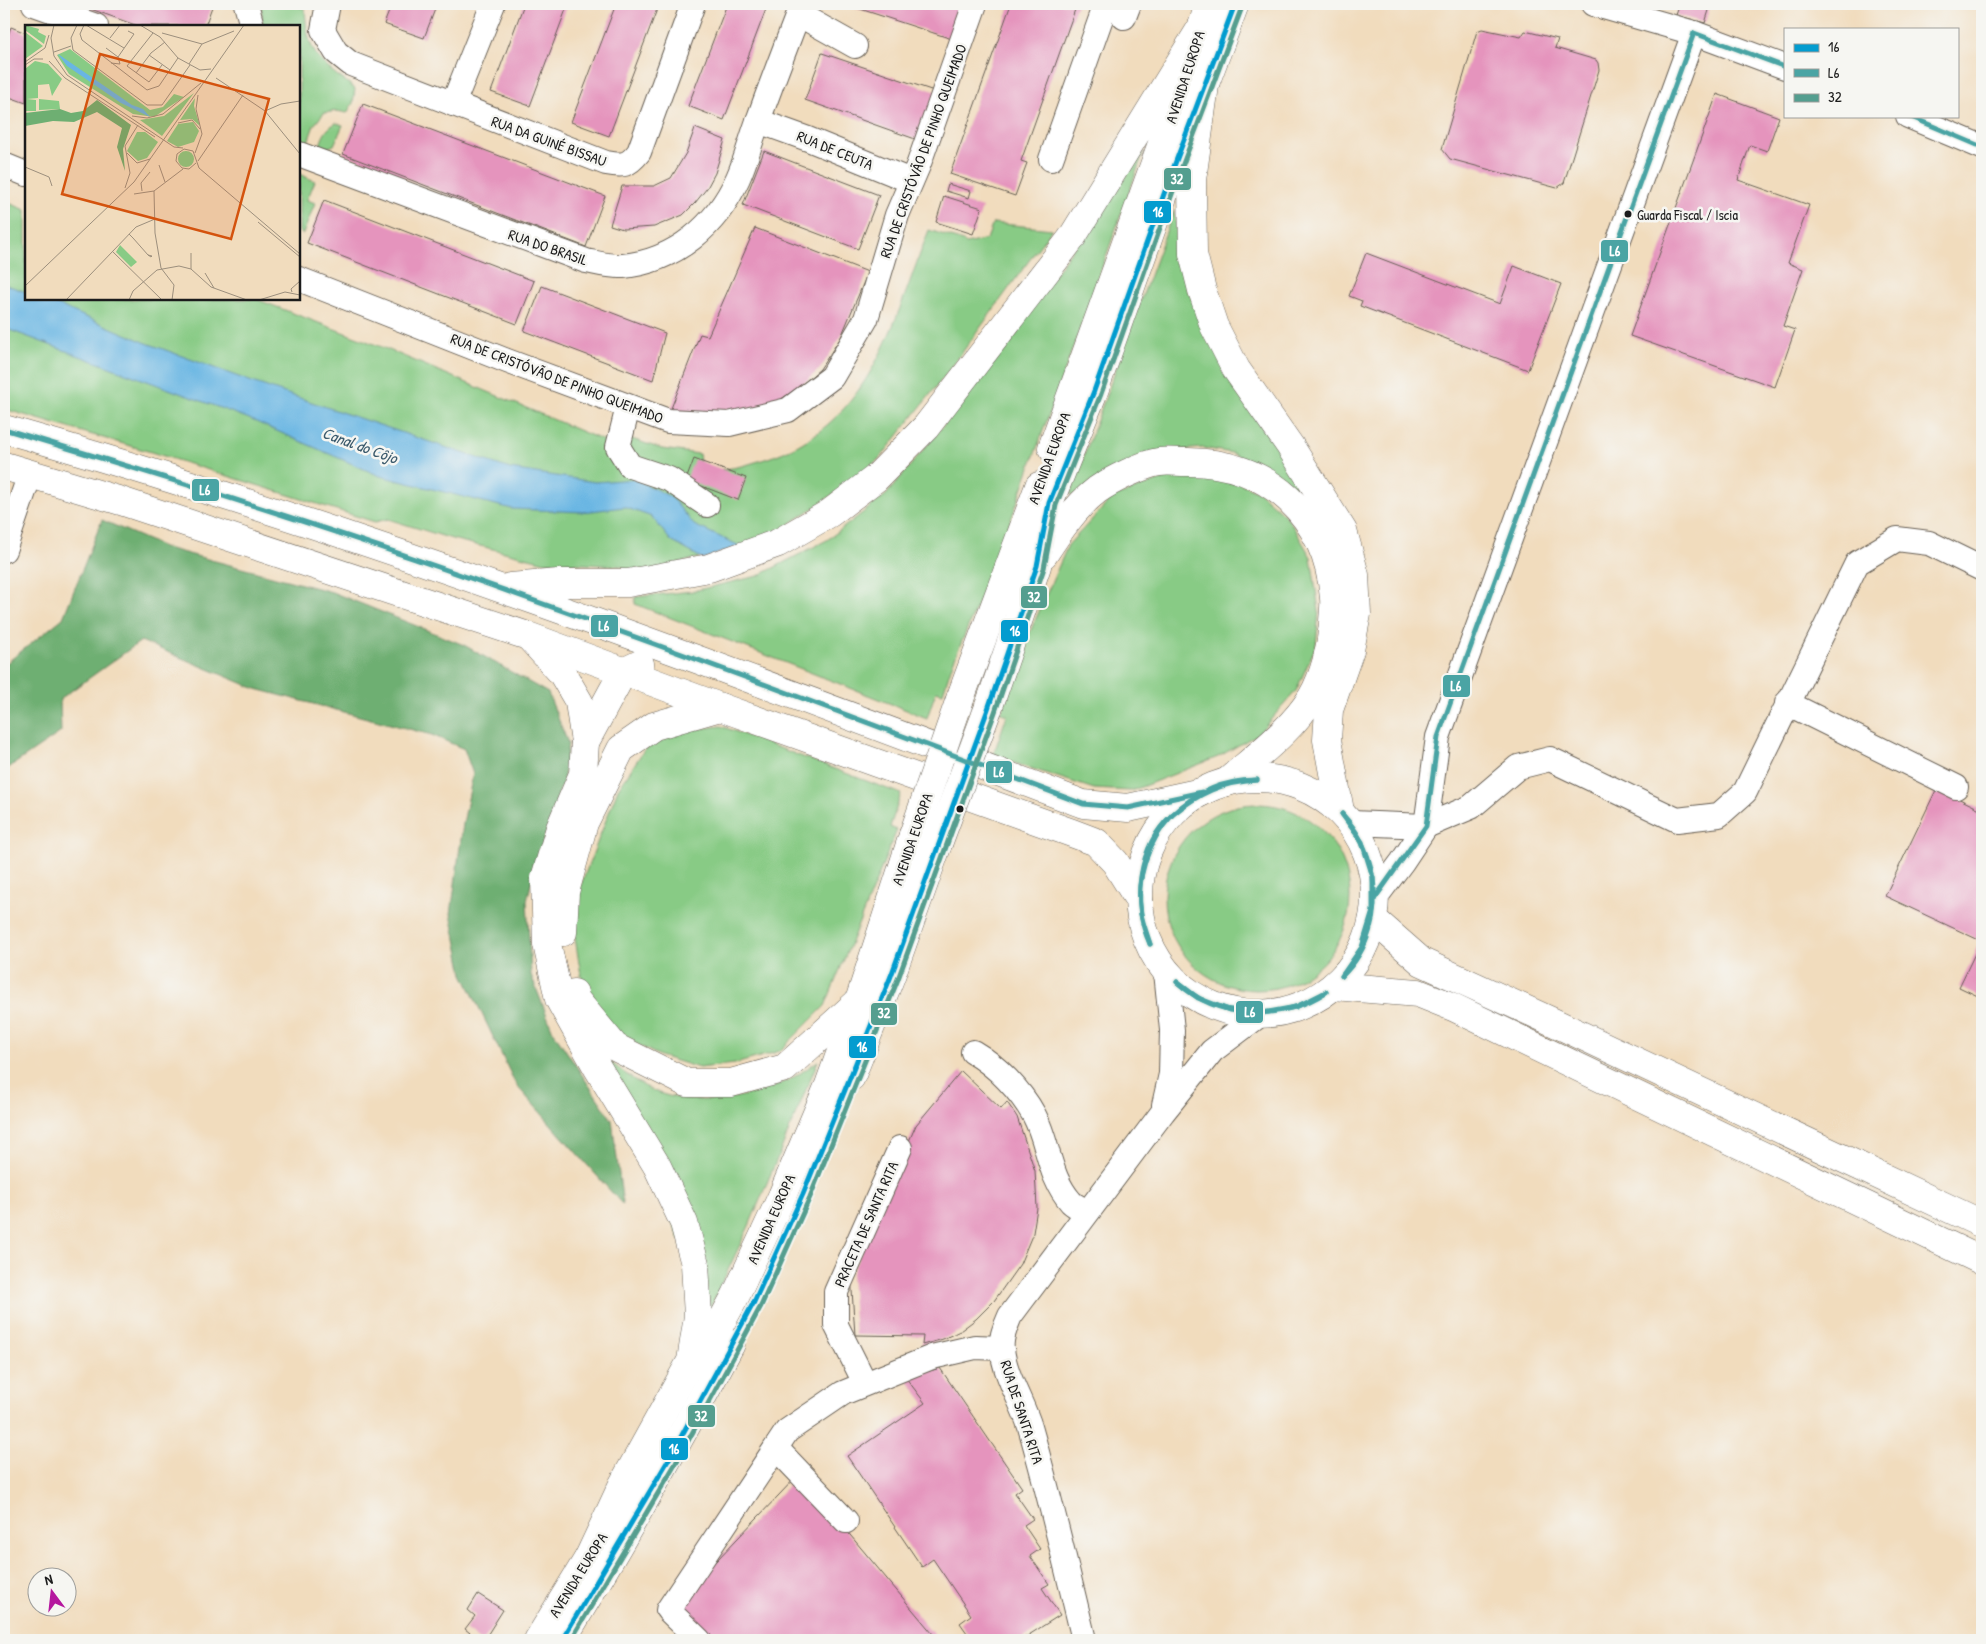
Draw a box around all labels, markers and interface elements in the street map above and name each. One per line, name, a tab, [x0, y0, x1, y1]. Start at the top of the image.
inset map	[25, 25, 300, 300]
street label: AVENIDA EUROPA	[1160, 27, 1210, 126]
legend	[1784, 28, 1958, 118]
text: 16	[1828, 36, 1839, 57]
street label: RUA DE CRISTÓVÃO DE PINHO QUEIMADO	[874, 41, 972, 261]
text: L6	[1828, 62, 1840, 83]
text: 32	[1828, 86, 1842, 107]
street label: RUA DA GUINÉ BISSAU	[488, 110, 610, 172]
street label: RUA DE CEUTA	[794, 125, 877, 175]
line badge: 32	[1163, 167, 1192, 191]
text: 32	[1171, 169, 1184, 188]
line badge: 16	[1143, 200, 1172, 224]
text: 16	[1153, 202, 1164, 221]
place label: Guarda Fiscal / Iscia	[1637, 205, 1738, 224]
marker: Guarda Fiscal / Iscia	[1623, 209, 1633, 219]
street label: RUA DO BRASIL	[506, 224, 591, 270]
line badge: L6	[1600, 239, 1629, 263]
text: L6	[1610, 241, 1621, 260]
street label: RUA DE CRISTÓVÃO DE PINHO QUEIMADO	[448, 328, 666, 428]
street label: AVENIDA EUROPA	[1023, 409, 1076, 507]
water label: Canal do Côjo	[319, 421, 402, 469]
line badge: L6	[191, 478, 220, 502]
text: L6	[200, 480, 211, 499]
line badge: 32	[1020, 585, 1048, 609]
text: 32	[1028, 587, 1041, 606]
line badge: L6	[590, 614, 619, 638]
text: L6	[599, 616, 610, 635]
line badge: 16	[1000, 619, 1029, 643]
text: 16	[1010, 621, 1021, 640]
line badge: L6	[1442, 674, 1471, 698]
text: L6	[1451, 676, 1462, 695]
line badge: L6	[985, 760, 1013, 784]
text: L6	[994, 762, 1005, 781]
street label: AVENIDA EUROPA	[886, 789, 938, 888]
unlabelled marker	[955, 804, 965, 814]
line badge: L6	[1235, 1000, 1264, 1024]
line badge: 32	[870, 1002, 898, 1026]
text: L6	[1245, 1002, 1256, 1021]
text: 32	[878, 1003, 891, 1022]
line badge: 16	[848, 1035, 877, 1059]
text: 16	[857, 1037, 868, 1056]
street label: PRACETA DE SANTA RITA	[829, 1157, 903, 1290]
street label: AVENIDA EUROPA	[742, 1170, 800, 1267]
street label: RUA DE SANTA RITA	[995, 1358, 1049, 1467]
line badge: 32	[687, 1404, 716, 1428]
text: 32	[695, 1406, 708, 1425]
line badge: 16	[660, 1437, 689, 1461]
text: 16	[669, 1439, 680, 1458]
street label: AVENIDA EUROPA	[544, 1528, 613, 1621]
north arrow	[28, 1566, 78, 1616]
text: N	[42, 1569, 55, 1589]

